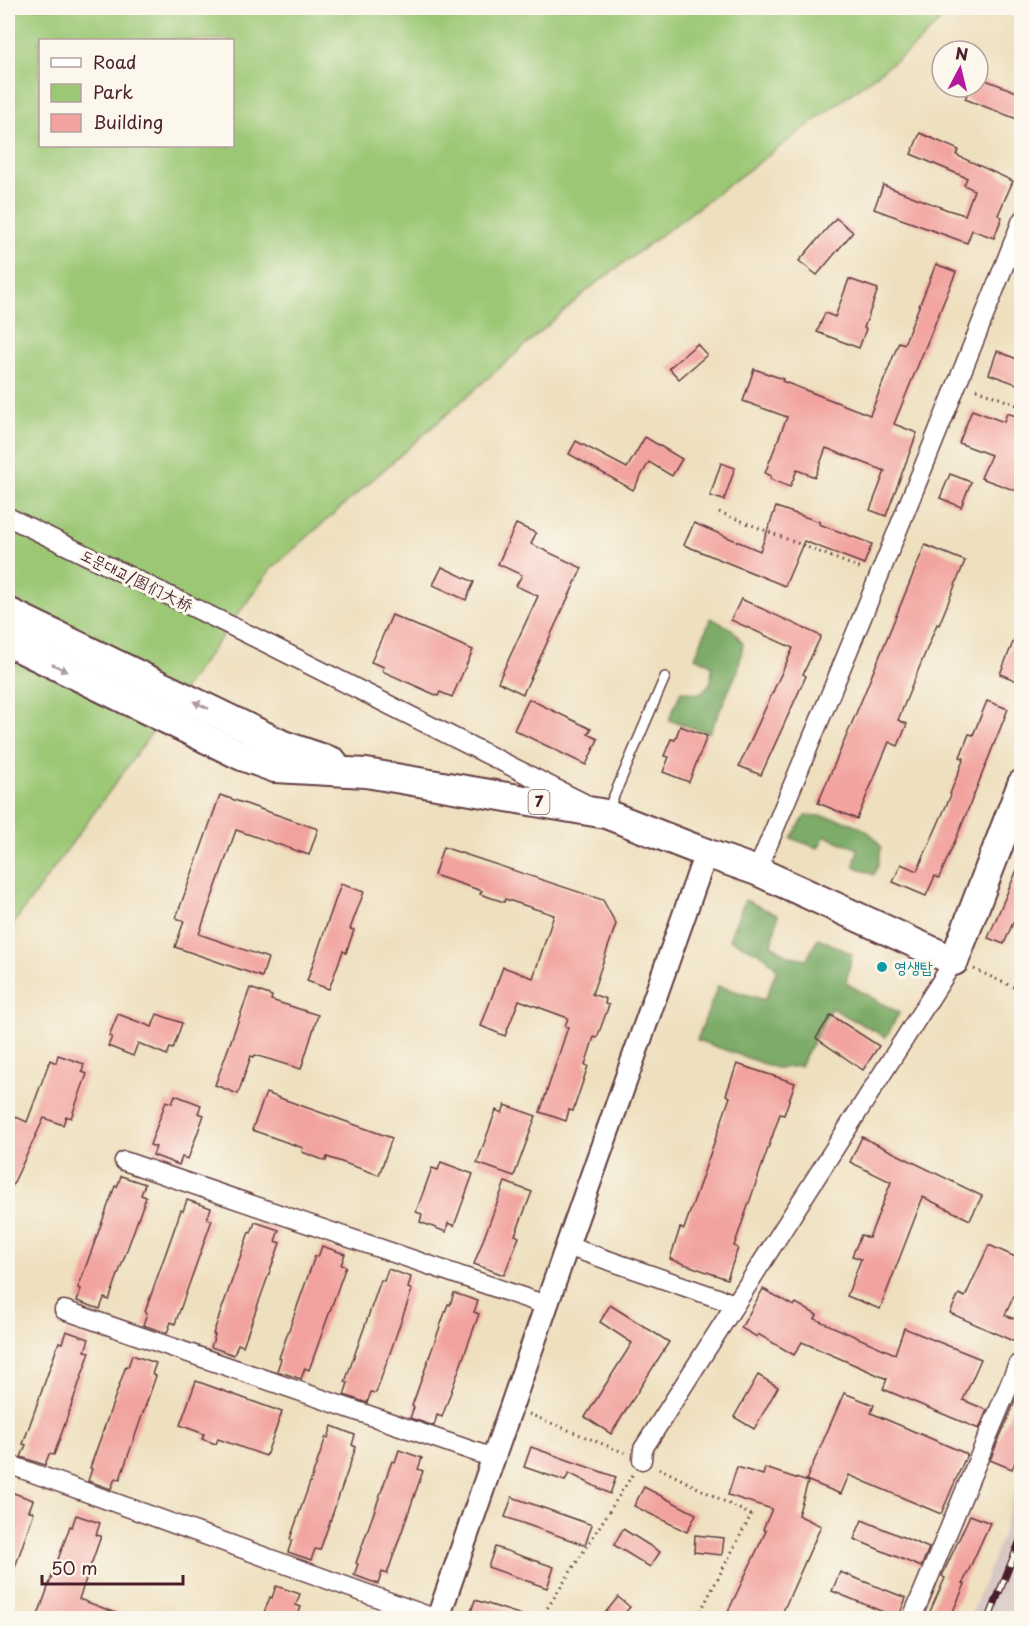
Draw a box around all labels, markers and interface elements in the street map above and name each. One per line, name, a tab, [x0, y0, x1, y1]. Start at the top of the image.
legend	[39, 39, 234, 147]
north arrow	[930, 39, 990, 99]
text: N	[954, 40, 970, 66]
text: Road	[93, 48, 137, 75]
text: Park	[93, 78, 133, 105]
text: Building	[93, 108, 163, 135]
street label: 도문대교/图们大桥	[77, 542, 198, 617]
one-way arrow	[52, 663, 69, 673]
one-way arrow	[192, 701, 210, 711]
road number: 7	[528, 790, 550, 814]
place label: 영생탑	[894, 954, 933, 978]
marker: 영생탑	[875, 960, 889, 974]
scale bar	[42, 1548, 183, 1586]
text: 50 m	[51, 1554, 98, 1581]

